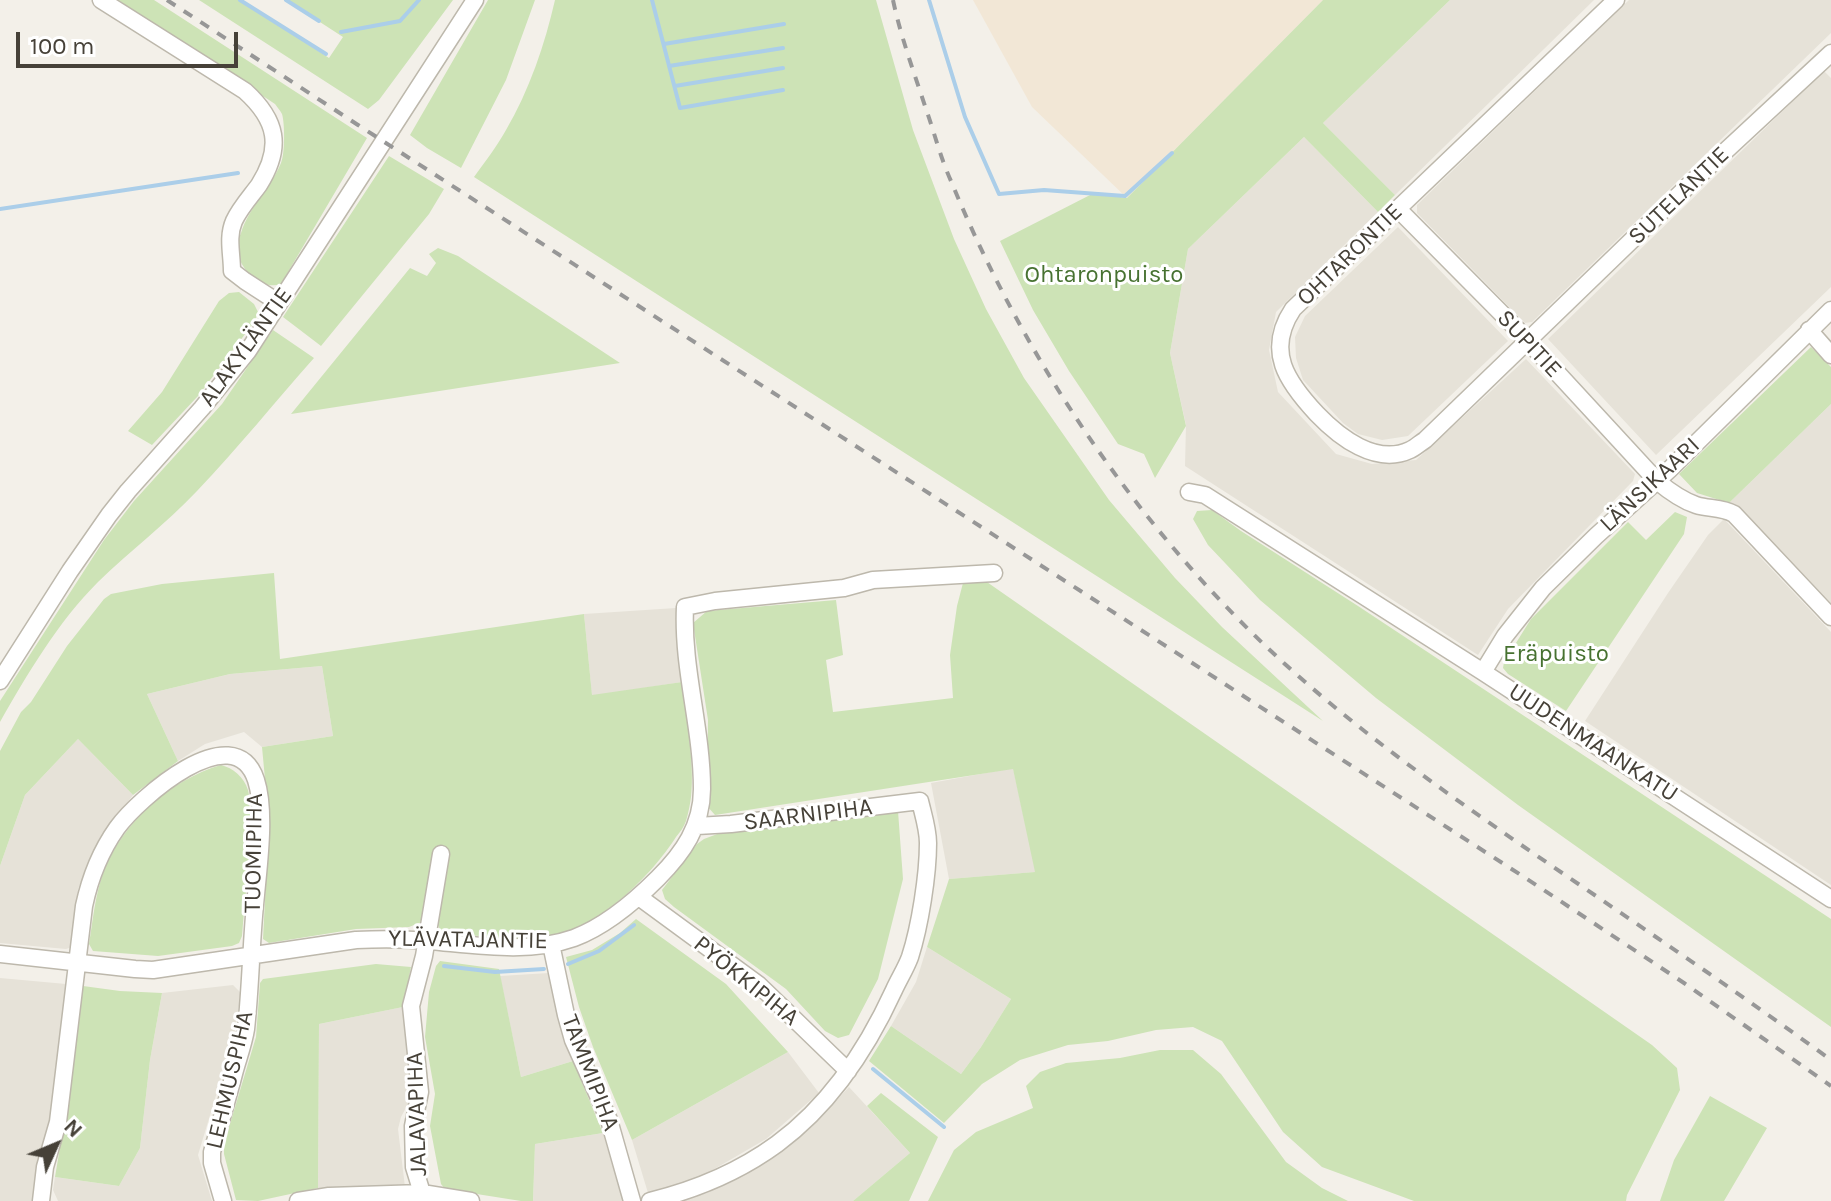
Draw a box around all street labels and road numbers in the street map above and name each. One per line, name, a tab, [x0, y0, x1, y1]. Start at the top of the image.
street label: SUTELANTIE	[1622, 141, 1736, 251]
street label: OHTARONTIE	[1291, 198, 1409, 312]
street label: ALAKYLÄNTIE	[193, 282, 299, 412]
street label: SUPITIE	[1490, 304, 1568, 384]
street label: LÄNSIKAARI	[1594, 431, 1706, 539]
street label: UUDENMAANKATU	[1503, 677, 1683, 809]
street label: TUOMIPIHA	[239, 793, 269, 913]
street label: SAARNIPIHA	[742, 793, 874, 837]
street label: YLÄVATAJANTIE	[388, 924, 548, 956]
street label: PYÖKKIPIHA	[687, 930, 805, 1032]
street label: LEHMUSPIHA	[200, 1008, 260, 1152]
street label: TAMMIPIHA	[555, 1011, 625, 1135]
street label: JALAVAPIHA	[400, 1051, 434, 1177]

